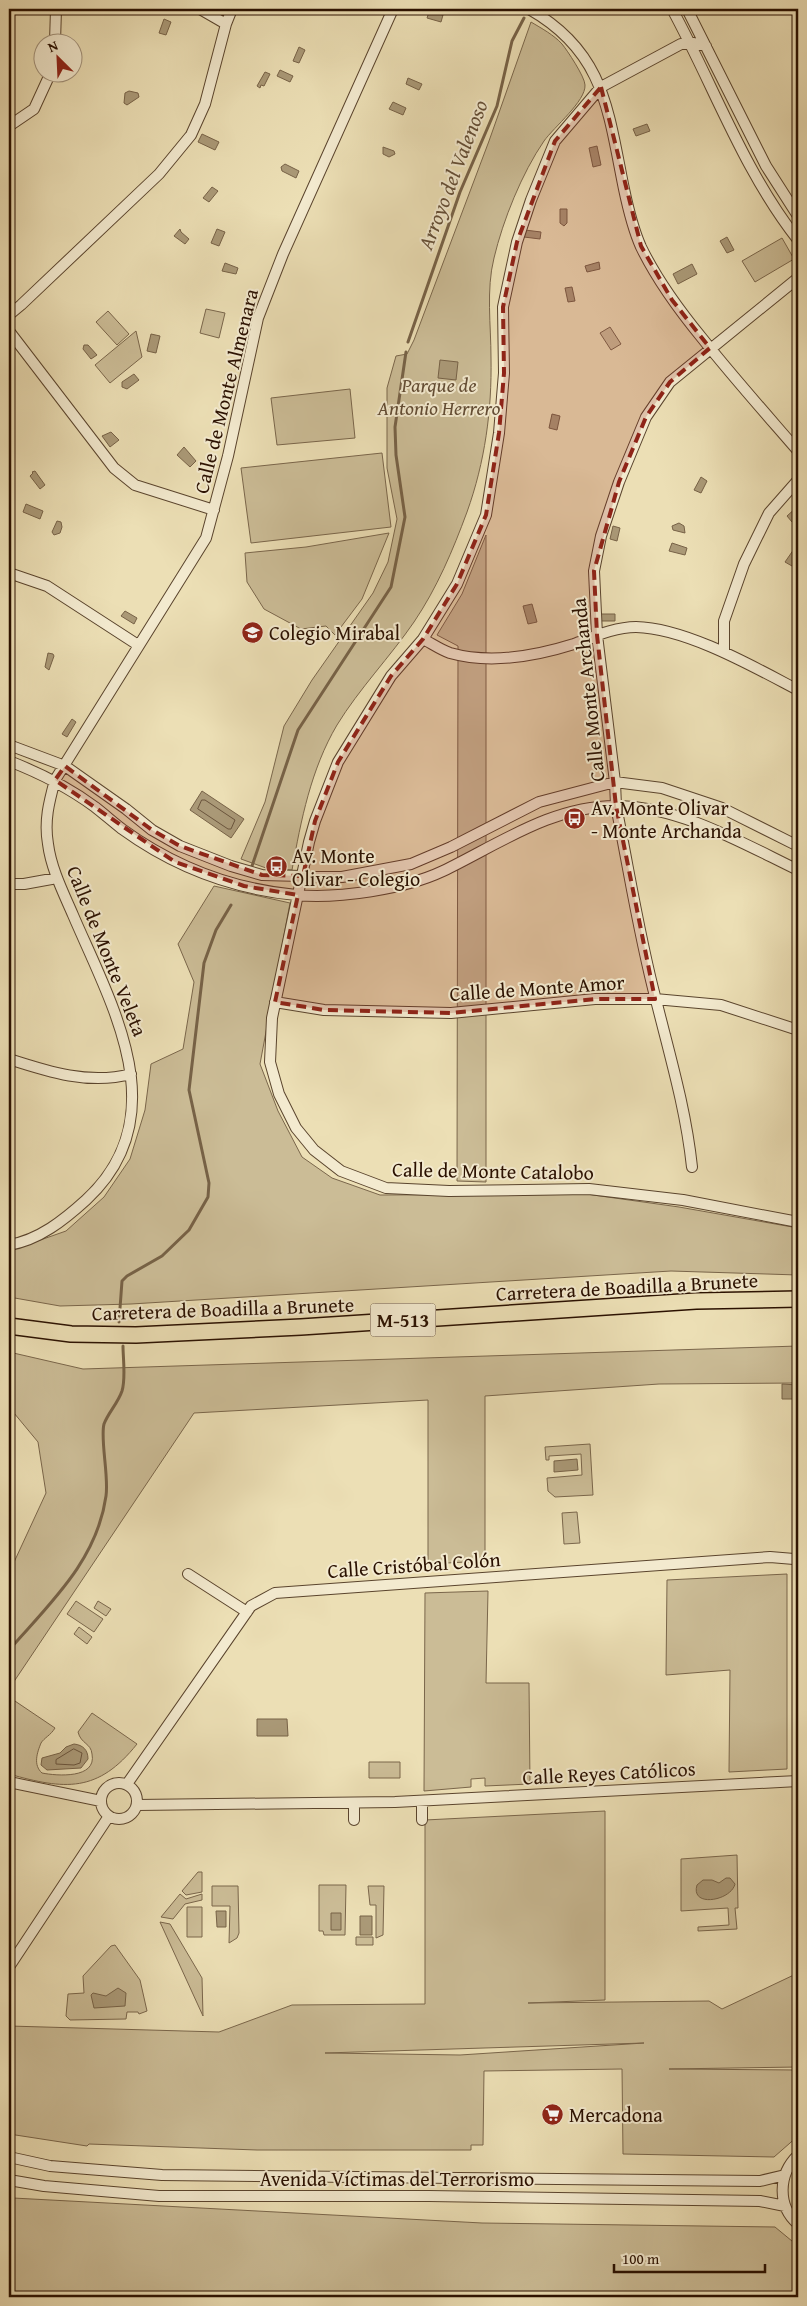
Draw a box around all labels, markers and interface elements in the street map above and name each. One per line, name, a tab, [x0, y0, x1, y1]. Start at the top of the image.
north arrow	[32, 32, 82, 82]
text: N	[44, 35, 62, 57]
water label: Arroyo del Valenoso	[409, 95, 495, 255]
street label: Calle de Monte Almenara	[186, 285, 265, 496]
park label: Parque de Antonio Herrero	[377, 370, 501, 422]
street label: Calle Monte Archanda	[563, 596, 612, 783]
place label: Colegio Mirabal	[269, 618, 401, 647]
school or university icon: Colegio Mirabal	[241, 621, 265, 645]
place label: Av. Monte Olivar - Monte Archanda	[591, 793, 742, 845]
bus stop icon: Av. Monte Olivar - Monte Archanda	[563, 807, 587, 831]
place label: Av. Monte Olivar - Colegio	[292, 841, 420, 893]
bus stop icon: Av. Monte Olivar - Colegio	[264, 855, 288, 879]
street label: Calle de Monte Veleta	[60, 861, 155, 1041]
street label: Calle de Monte Amor	[448, 967, 625, 1008]
street label: Calle de Monte Catalobo	[392, 1154, 594, 1187]
street label: Carretera de Boadilla a Brunete	[495, 1265, 759, 1308]
street label: Carretera de Boadilla a Brunete	[91, 1289, 355, 1328]
road number: M-513	[370, 1304, 436, 1336]
street label: Calle Cristóbal Colón	[327, 1544, 501, 1585]
street label: Calle Reyes Católicos	[522, 1753, 696, 1792]
place label: Mercadona	[569, 2100, 663, 2129]
supermarket icon: Mercadona	[541, 2103, 565, 2127]
street label: Avenida Víctimas del Terrorismo	[260, 2164, 534, 2193]
scale bar	[614, 2241, 766, 2273]
text: 100 m	[622, 2248, 660, 2269]

